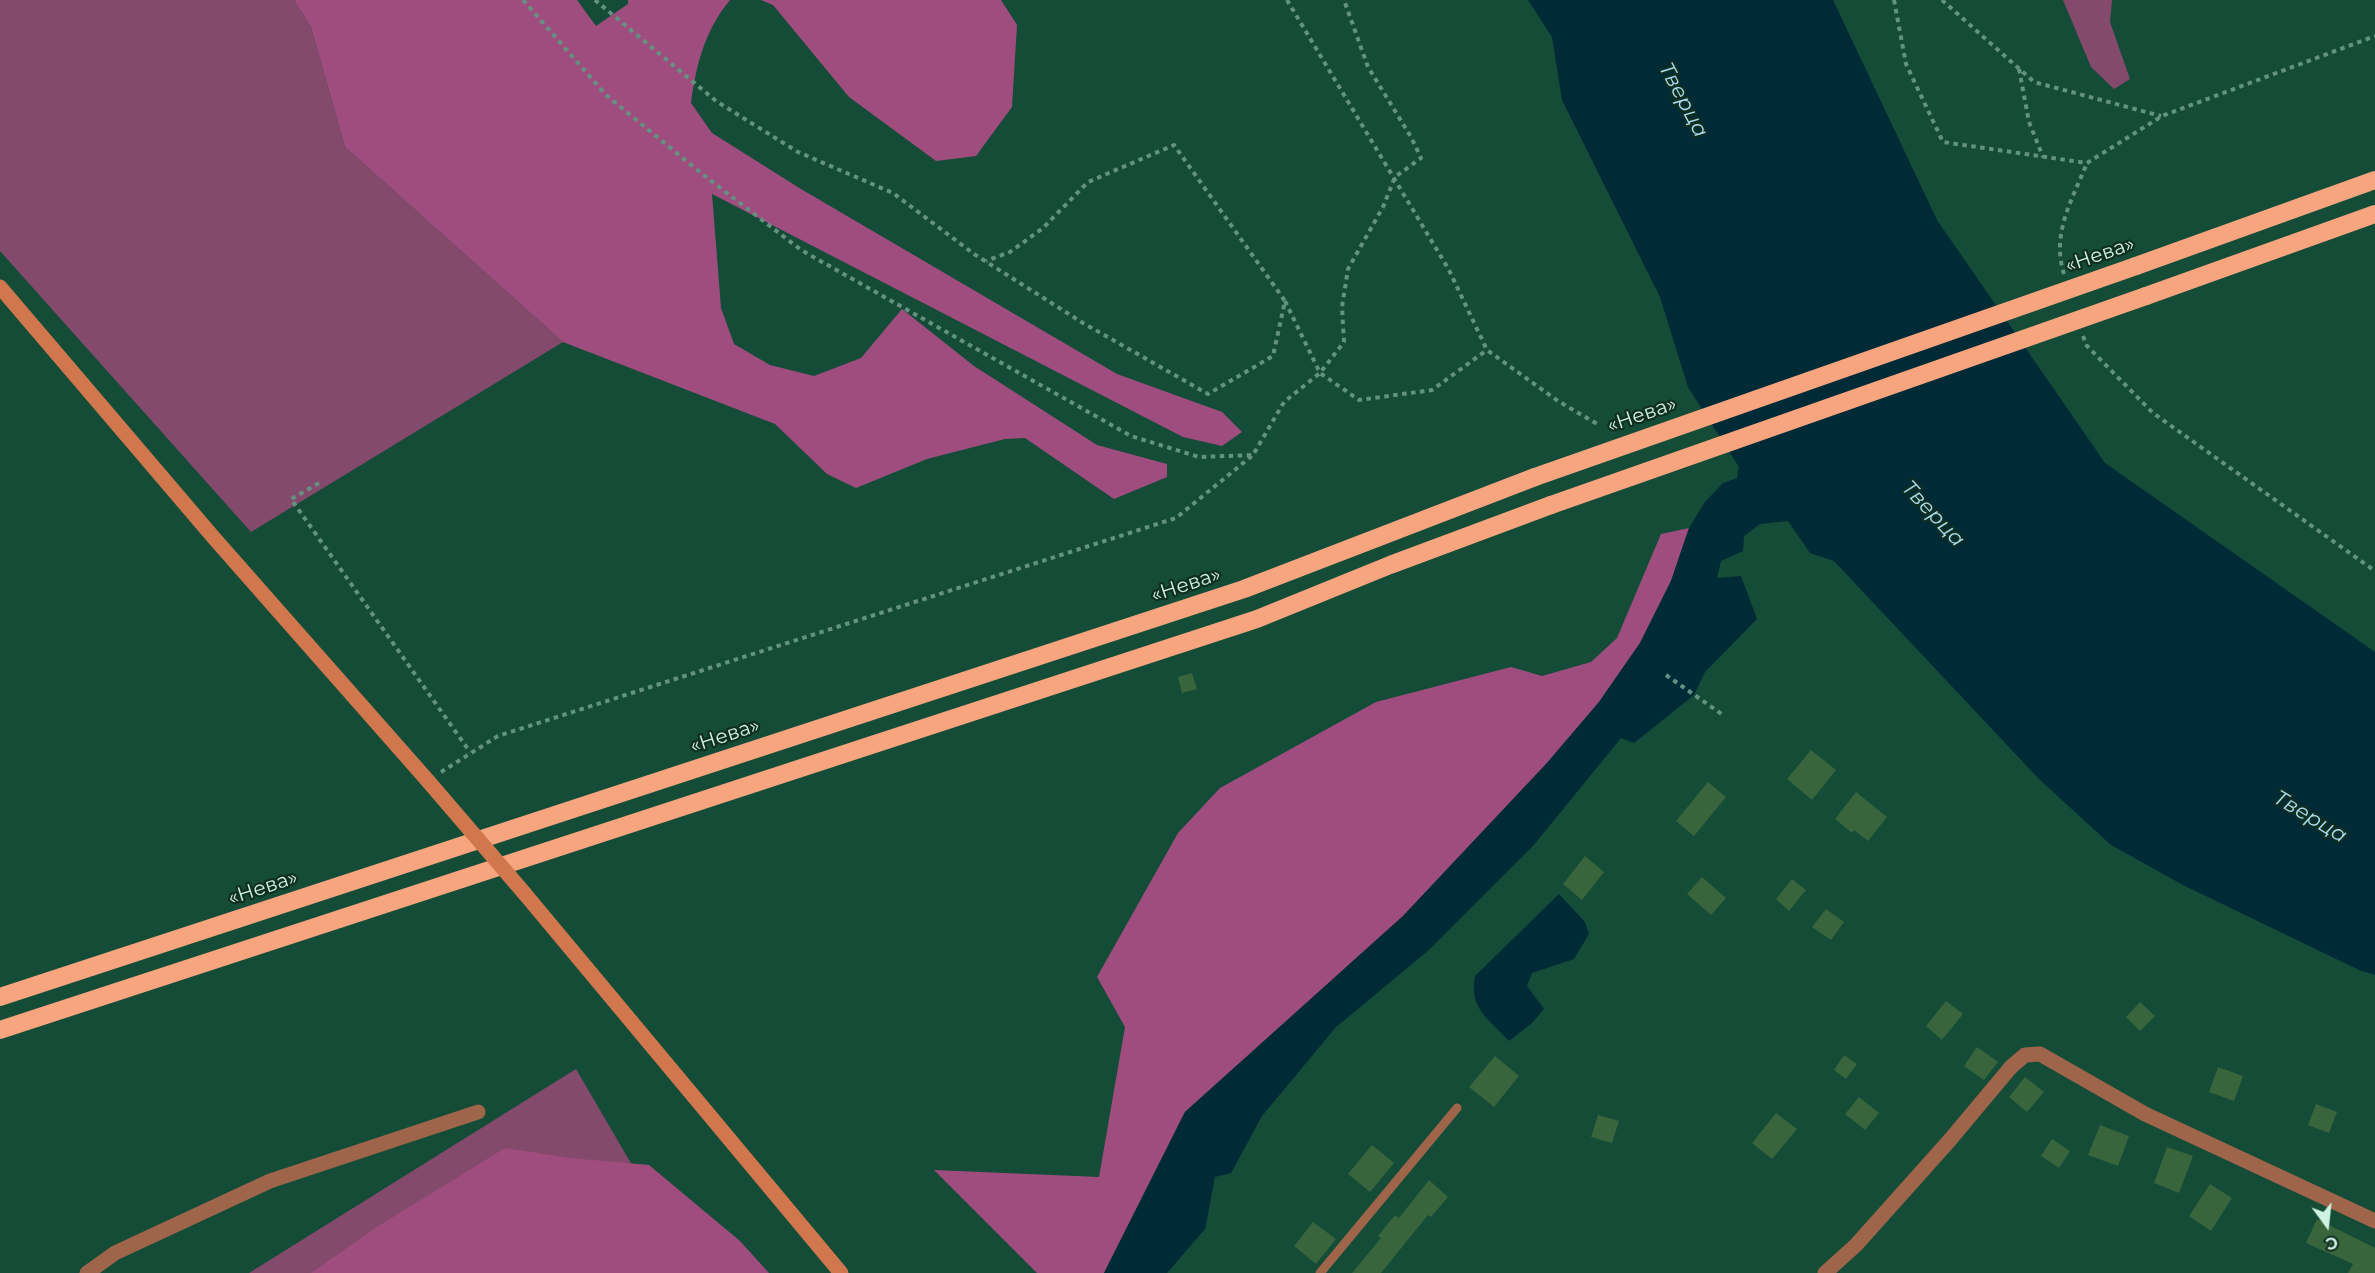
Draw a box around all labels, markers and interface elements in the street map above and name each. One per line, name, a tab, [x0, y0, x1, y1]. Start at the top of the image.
water label: Тверца	[1653, 58, 1713, 142]
street label: «Нева»	[2062, 232, 2138, 278]
street label: «Нева»	[1604, 392, 1680, 438]
water label: Тверца	[1896, 476, 1970, 552]
street label: «Нева»	[1148, 563, 1224, 607]
street label: «Нева»	[687, 714, 763, 758]
water label: Тверца	[2269, 785, 2351, 849]
street label: «Нева»	[225, 866, 301, 910]
north arrow	[2297, 1195, 2357, 1255]
text: С	[2324, 1232, 2340, 1254]

